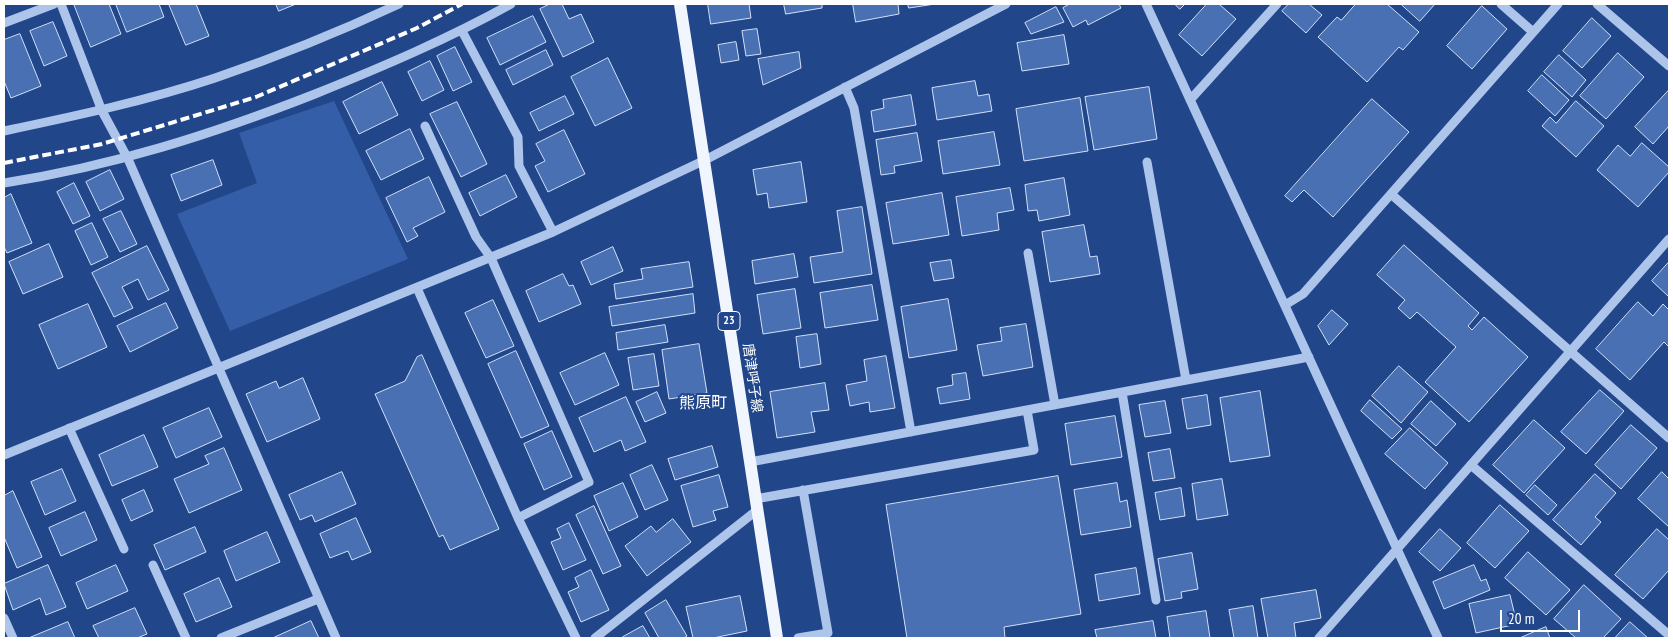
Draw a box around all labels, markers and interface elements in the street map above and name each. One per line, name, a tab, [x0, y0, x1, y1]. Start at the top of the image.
road number: 23	[718, 312, 740, 331]
street label: 唐津呼子線	[739, 342, 765, 414]
district label: 熊原町	[679, 393, 727, 413]
scale bar	[1503, 600, 1583, 632]
text: 20 m	[1508, 609, 1534, 628]

